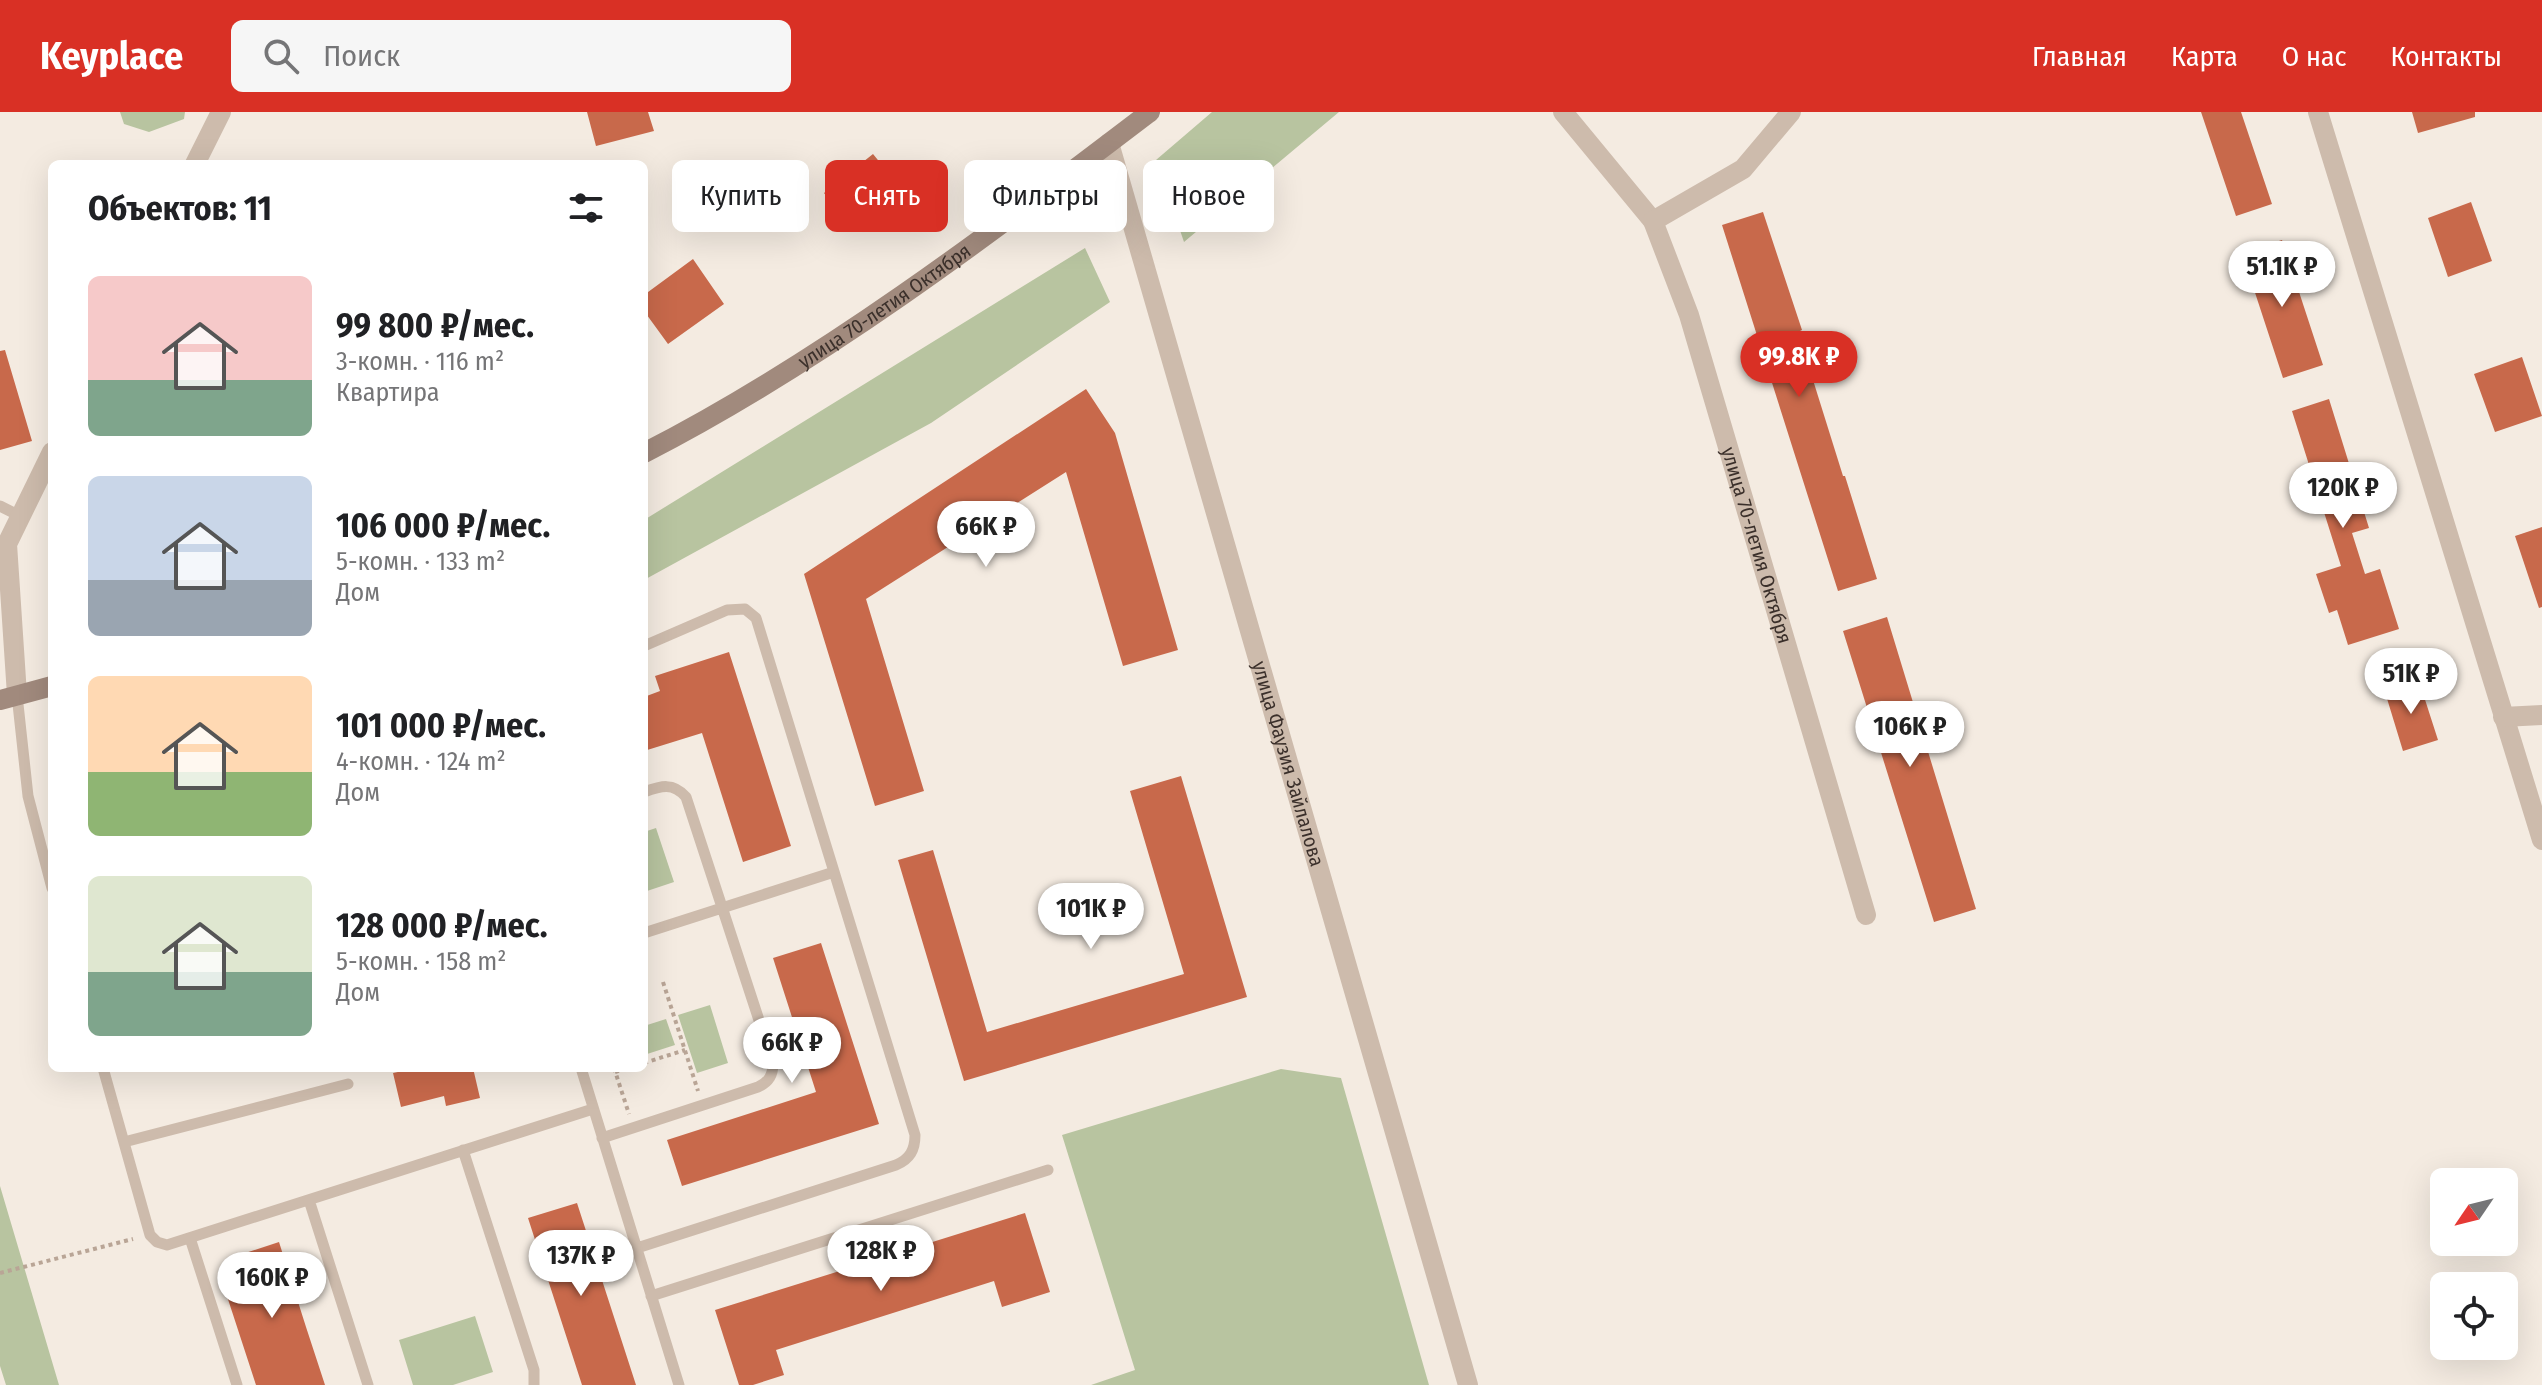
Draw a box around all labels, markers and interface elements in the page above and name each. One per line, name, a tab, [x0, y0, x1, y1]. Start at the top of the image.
search box	[231, 20, 791, 92]
text: Keyplace	[40, 33, 183, 79]
icon: search	[259, 34, 303, 78]
text: Поиск	[323, 38, 400, 74]
text: Главная	[2032, 40, 2127, 73]
text: Карта	[2171, 40, 2238, 73]
text: О нас	[2282, 40, 2347, 73]
text: Контакты	[2391, 40, 2502, 73]
chip: Купить	[672, 160, 809, 232]
chip: Снять	[825, 160, 948, 232]
chip: Фильтры	[964, 160, 1127, 232]
chip: Новое	[1143, 160, 1274, 232]
icon: filters	[564, 186, 608, 230]
text: Объектов: 11	[88, 188, 272, 229]
street label: улица 70-летия Октября	[794, 238, 975, 373]
pin: 51.1K ₽	[2208, 241, 2356, 309]
text: 51.1K ₽	[2246, 251, 2318, 282]
text: 99 800 ₽/мес.	[336, 305, 534, 346]
icon: home	[152, 308, 248, 404]
pin: 99.8K ₽	[1725, 331, 1873, 399]
text: 99.8K ₽	[1758, 341, 1840, 372]
text: 3-комн. · 116 m²	[336, 346, 504, 377]
text: Квартира	[336, 377, 440, 408]
street label: улица 70-летия Октября	[1717, 444, 1797, 646]
pin: 120K ₽	[2278, 462, 2408, 530]
text: 120K ₽	[2307, 472, 2379, 503]
pin: 66K ₽	[930, 501, 1042, 569]
text: 106 000 ₽/мес.	[336, 505, 550, 546]
icon: home	[152, 508, 248, 604]
text: 66K ₽	[955, 511, 1017, 542]
text: 5-комн. · 133 m²	[336, 546, 505, 577]
text: Дом	[336, 577, 380, 608]
pin: 51K ₽	[2355, 648, 2467, 716]
street label: улица Фаузия Зайлалова	[1247, 658, 1329, 869]
text: 51K ₽	[2383, 658, 2439, 689]
pin: 106K ₽	[1845, 701, 1975, 769]
text: 101 000 ₽/мес.	[336, 705, 546, 746]
icon: home	[152, 708, 248, 804]
text: 106K ₽	[1873, 711, 1947, 742]
text: 4-комн. · 124 m²	[336, 746, 506, 777]
text: Дом	[336, 777, 380, 808]
pin: 101K ₽	[1026, 883, 1156, 951]
text: 101K ₽	[1056, 893, 1126, 924]
text: 128 000 ₽/мес.	[336, 905, 548, 946]
icon: home	[152, 908, 248, 1004]
text: 5-комн. · 158 m²	[336, 946, 507, 977]
text: Дом	[336, 977, 380, 1008]
pin: 66K ₽	[736, 1017, 848, 1085]
text: 66K ₽	[761, 1027, 823, 1058]
north arrow	[2430, 1168, 2518, 1256]
map controls	[2430, 1168, 2518, 1360]
pin: 128K ₽	[816, 1225, 946, 1293]
pin: 137K ₽	[516, 1230, 646, 1298]
text: 128K ₽	[845, 1235, 917, 1266]
text: 137K ₽	[547, 1240, 615, 1271]
pin: 160K ₽	[207, 1252, 337, 1320]
text: 160K ₽	[235, 1262, 309, 1293]
button: locate	[2430, 1272, 2518, 1360]

